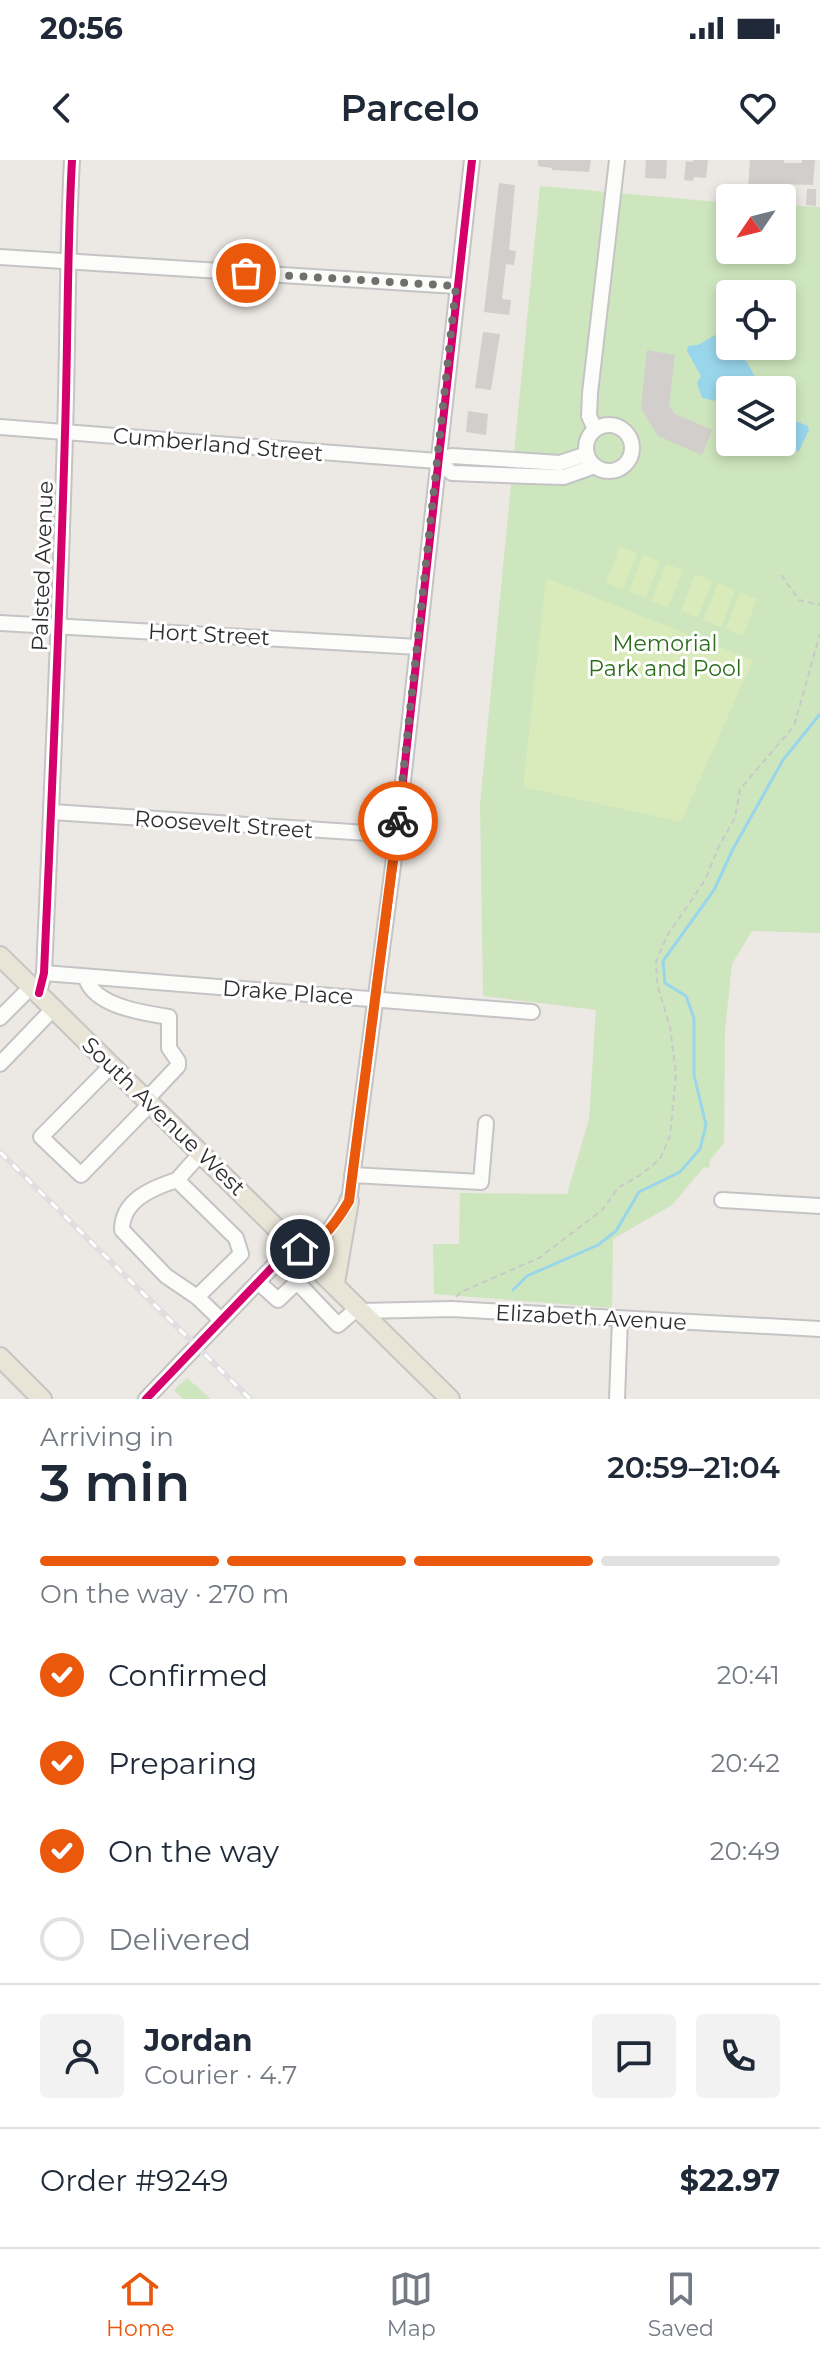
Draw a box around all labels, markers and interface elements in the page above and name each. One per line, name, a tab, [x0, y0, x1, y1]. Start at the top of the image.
text: 20:56	[40, 10, 123, 47]
icon: back	[40, 86, 84, 130]
text: Parcelo	[341, 86, 479, 130]
icon: heart	[736, 86, 780, 130]
north arrow	[716, 184, 796, 264]
map controls	[716, 184, 796, 456]
pin	[212, 239, 280, 307]
icon: bag	[224, 251, 268, 295]
button: locate	[716, 280, 796, 360]
button: layers	[716, 376, 796, 456]
street label: Cumberland Street	[112, 422, 324, 467]
street label: Palsted Avenue	[26, 480, 59, 652]
street label: Hort Street	[147, 618, 271, 651]
park label: Memorial Park and Pool	[588, 630, 742, 682]
courier	[358, 781, 438, 861]
icon: bike	[376, 799, 420, 843]
street label: Roosevelt Street	[134, 805, 314, 844]
street label: Drake Place	[222, 974, 354, 1011]
street label: South Avenue West	[76, 1031, 251, 1201]
pin	[266, 1215, 334, 1283]
icon: home	[278, 1227, 322, 1271]
street label: Elizabeth Avenue	[495, 1299, 687, 1336]
text: Arriving in	[40, 1421, 174, 1453]
text: 20:59–21:04	[607, 1449, 780, 1486]
text: 3 min	[40, 1451, 190, 1514]
text: On the way · 270 m	[40, 1578, 289, 1610]
icon: check	[40, 1653, 84, 1697]
text: Confirmed	[108, 1657, 268, 1694]
text: 20:41	[717, 1659, 780, 1691]
icon: check	[40, 1741, 84, 1785]
text: Preparing	[108, 1745, 257, 1782]
text: 20:42	[711, 1747, 780, 1779]
icon: check	[40, 1829, 84, 1873]
text: On the way	[108, 1833, 279, 1870]
text: 20:49	[710, 1835, 780, 1867]
text: Delivered	[108, 1921, 251, 1958]
button: person	[40, 2014, 124, 2098]
button: chat	[592, 2014, 676, 2098]
button: phone	[696, 2014, 780, 2098]
text: Jordan	[144, 2022, 253, 2059]
text: Courier · 4.7	[144, 2059, 297, 2091]
text: Order #9249	[40, 2162, 229, 2199]
text: $22.97	[680, 2162, 780, 2199]
tab: Home	[106, 2267, 174, 2342]
tab: Map	[387, 2267, 436, 2342]
tab: Saved	[648, 2267, 714, 2342]

